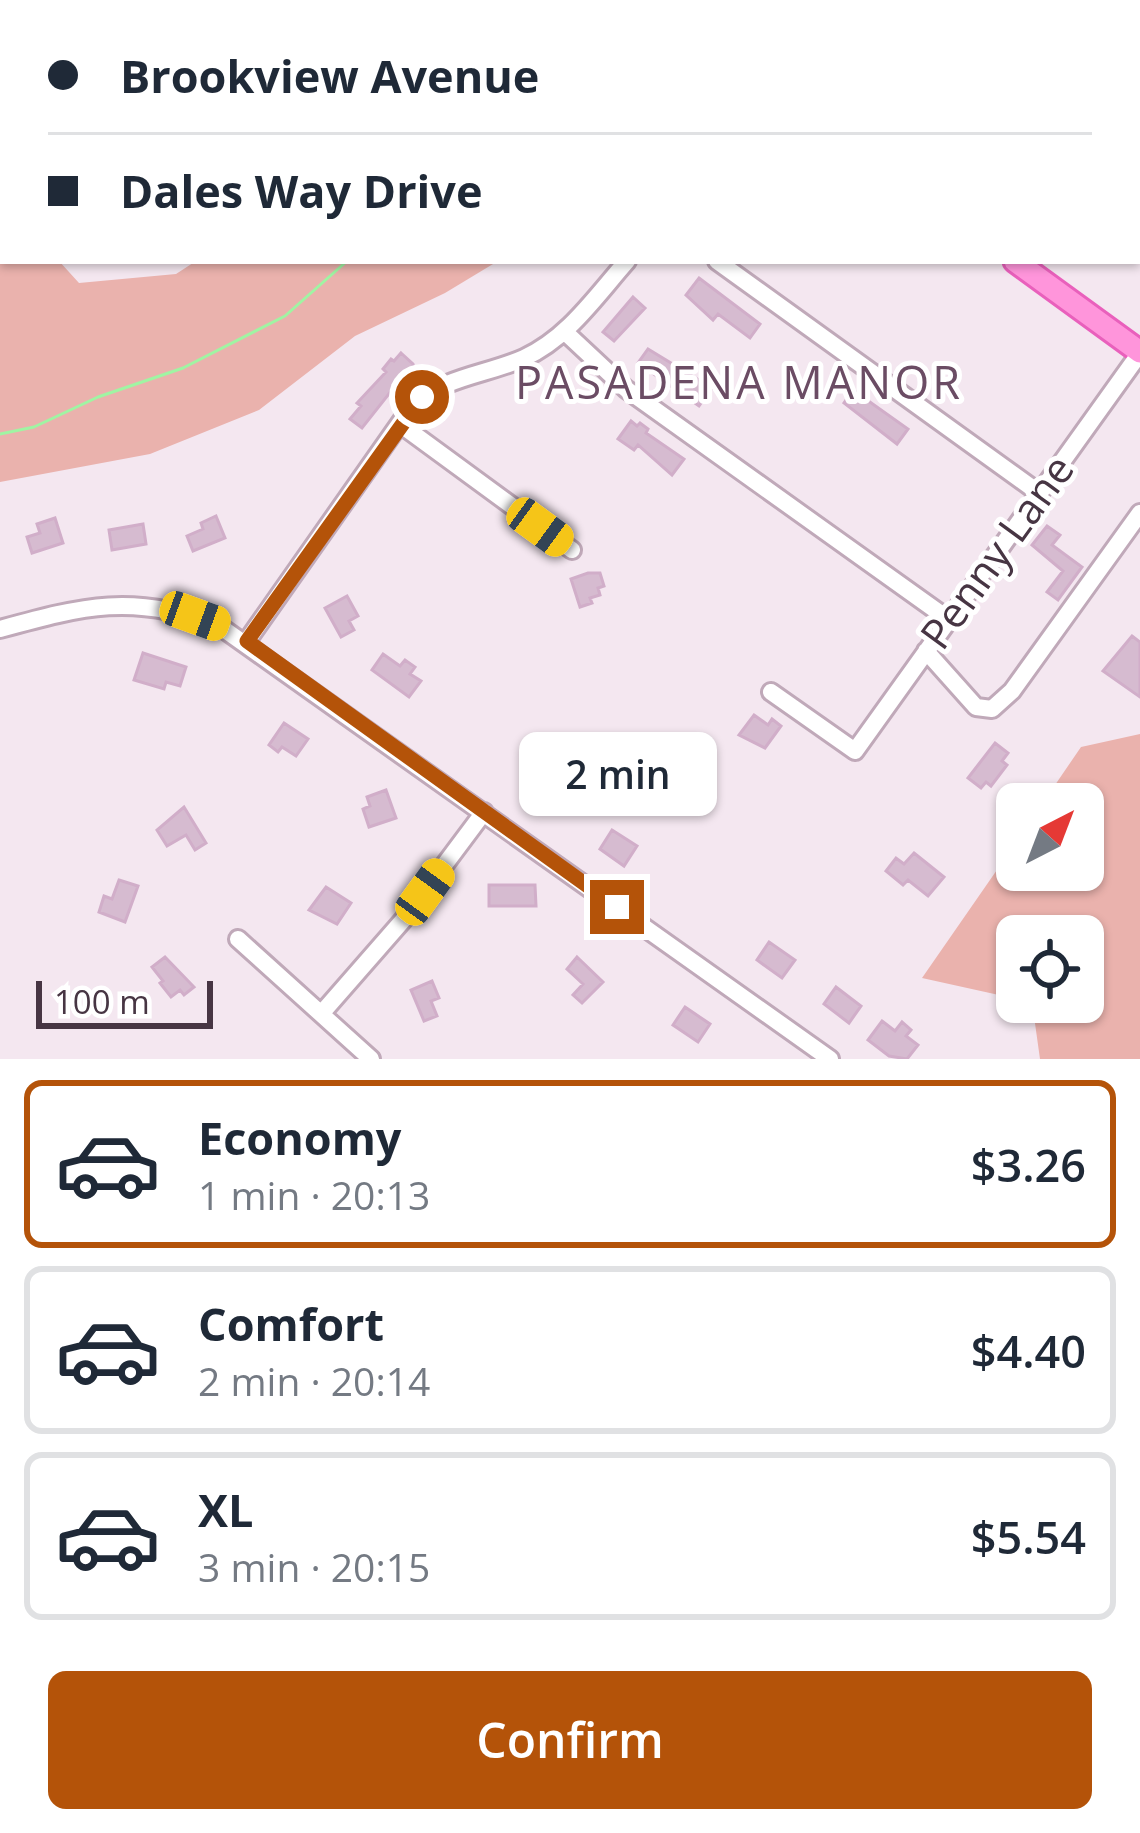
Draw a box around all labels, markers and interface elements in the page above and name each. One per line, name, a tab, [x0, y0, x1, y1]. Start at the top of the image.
text: Brookview Avenue	[120, 45, 539, 106]
text: Dales Way Drive	[120, 160, 483, 221]
district label: PASADENA MANOR	[515, 351, 963, 412]
route start	[395, 370, 449, 424]
street label: Penny Lane	[906, 443, 1086, 660]
car	[500, 491, 580, 563]
car	[155, 587, 235, 645]
callout: 2 min	[518, 733, 716, 817]
text: 2 min	[565, 747, 671, 800]
north arrow	[996, 783, 1104, 891]
map controls	[996, 783, 1104, 1023]
car	[389, 852, 461, 932]
route end	[590, 880, 644, 934]
button: locate	[996, 915, 1104, 1023]
scale bar	[36, 975, 213, 1028]
text: 100 m	[54, 979, 150, 1024]
text: Economy	[198, 1107, 401, 1168]
icon: car	[54, 1110, 162, 1218]
text: $3.26	[971, 1134, 1086, 1195]
text: 1 min · 20:13	[198, 1168, 430, 1221]
text: Comfort	[198, 1293, 384, 1354]
icon: car	[54, 1296, 162, 1404]
text: $4.40	[971, 1320, 1086, 1381]
text: 2 min · 20:14	[198, 1354, 430, 1407]
text: XL	[198, 1479, 253, 1540]
icon: car	[54, 1482, 162, 1590]
text: $5.54	[971, 1506, 1086, 1567]
text: 3 min · 20:15	[198, 1540, 430, 1593]
button: Confirm	[48, 1671, 1092, 1809]

